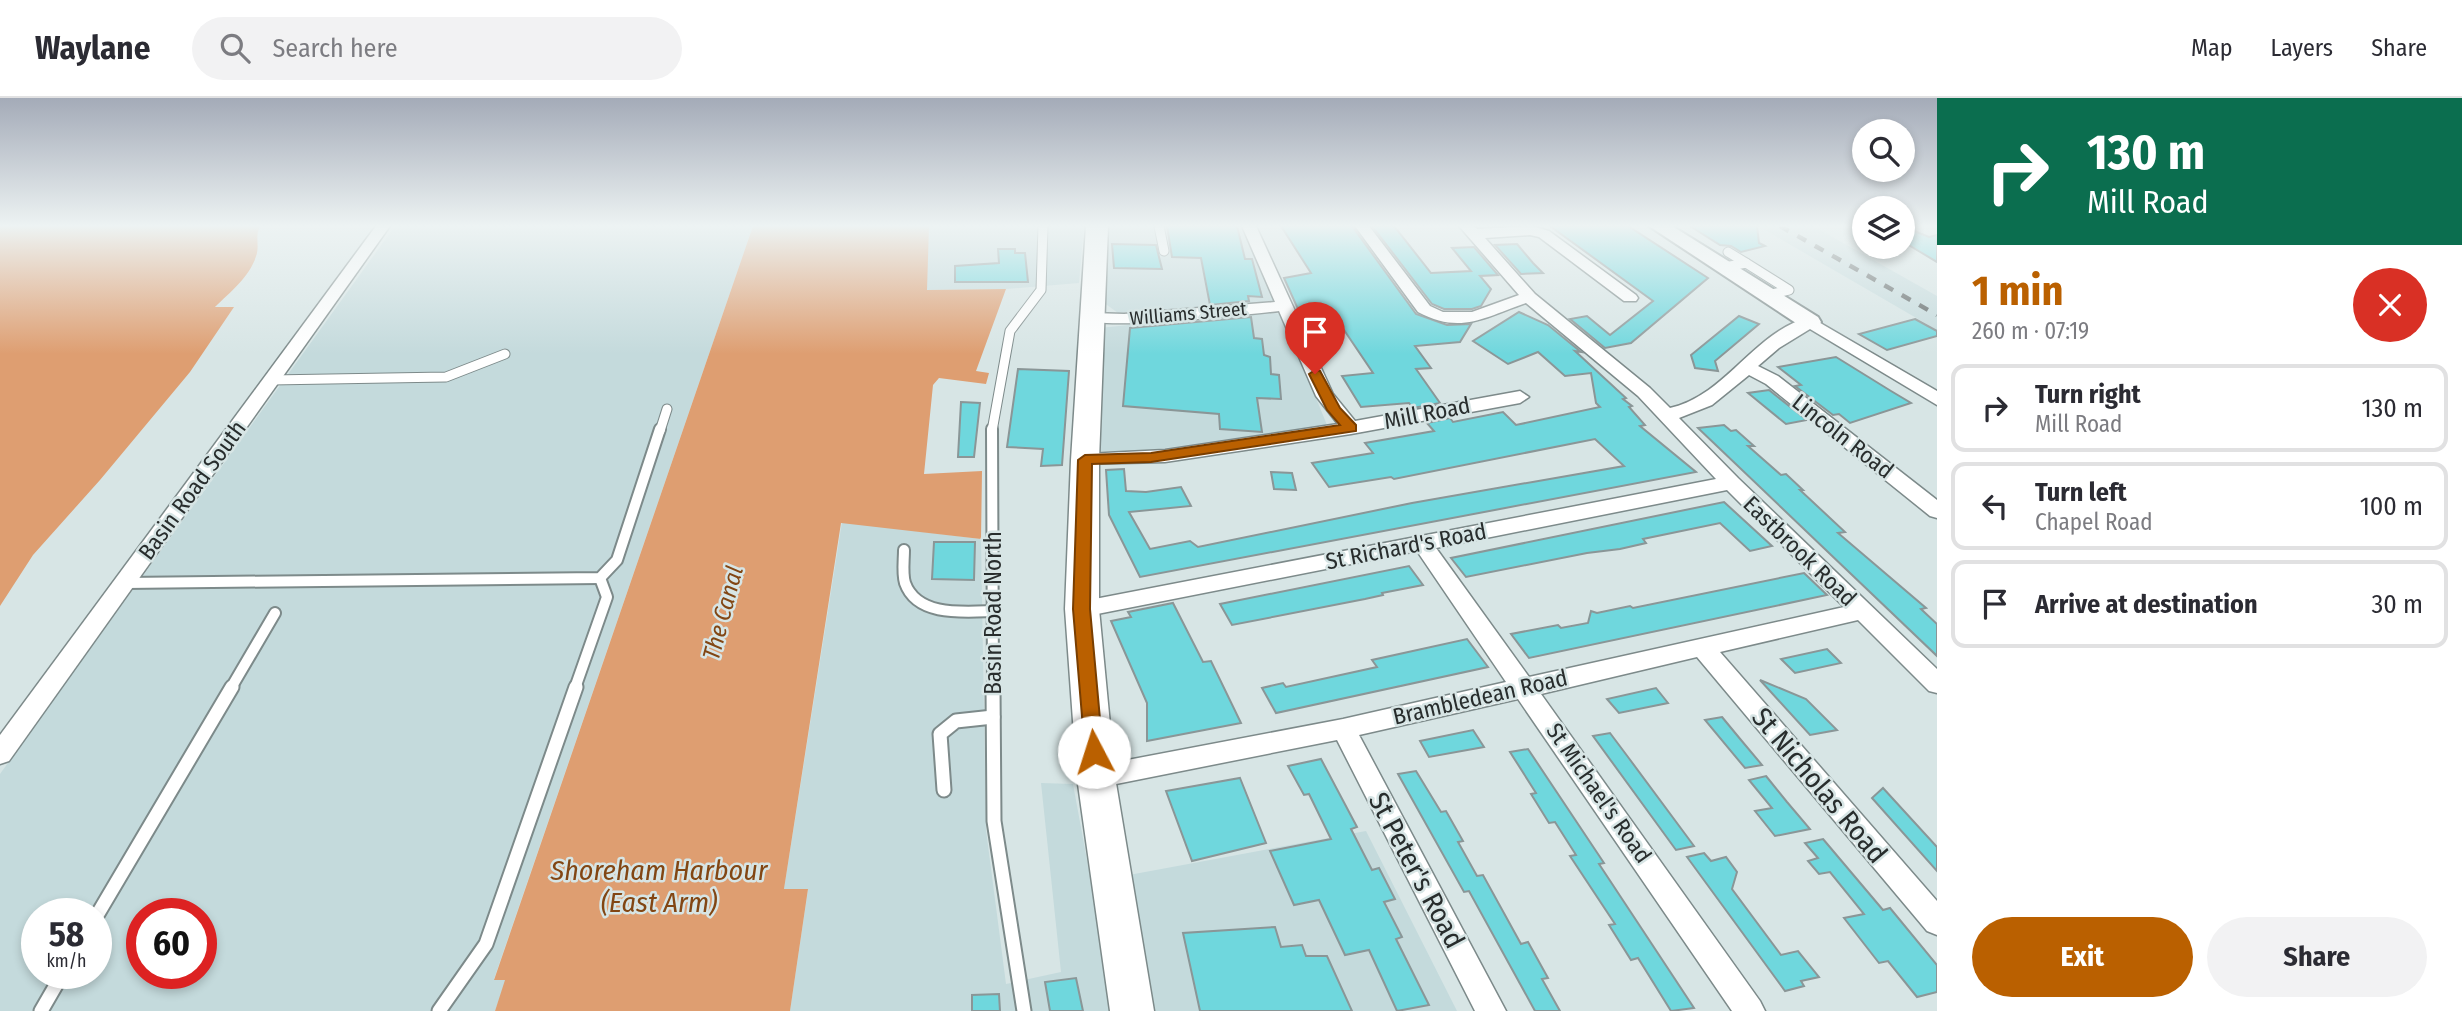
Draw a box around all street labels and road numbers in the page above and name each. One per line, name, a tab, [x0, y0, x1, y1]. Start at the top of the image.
street label: Williams Street	[1129, 297, 1248, 330]
street label: Lincoln Road	[1787, 388, 1899, 484]
street label: Mill Road	[1381, 391, 1473, 435]
street label: Basin Road South	[132, 415, 252, 565]
street label: Eastbrook Road	[1738, 490, 1862, 612]
street label: St Richard's Road	[1323, 517, 1489, 575]
street label: Basin Road North	[979, 531, 1007, 695]
street label: Brambledean Road	[1390, 663, 1570, 731]
street label: St Nicholas Road	[1745, 701, 1894, 870]
street label: St Michael's Road	[1540, 718, 1658, 868]
street label: St Peter's Road	[1362, 787, 1471, 954]

